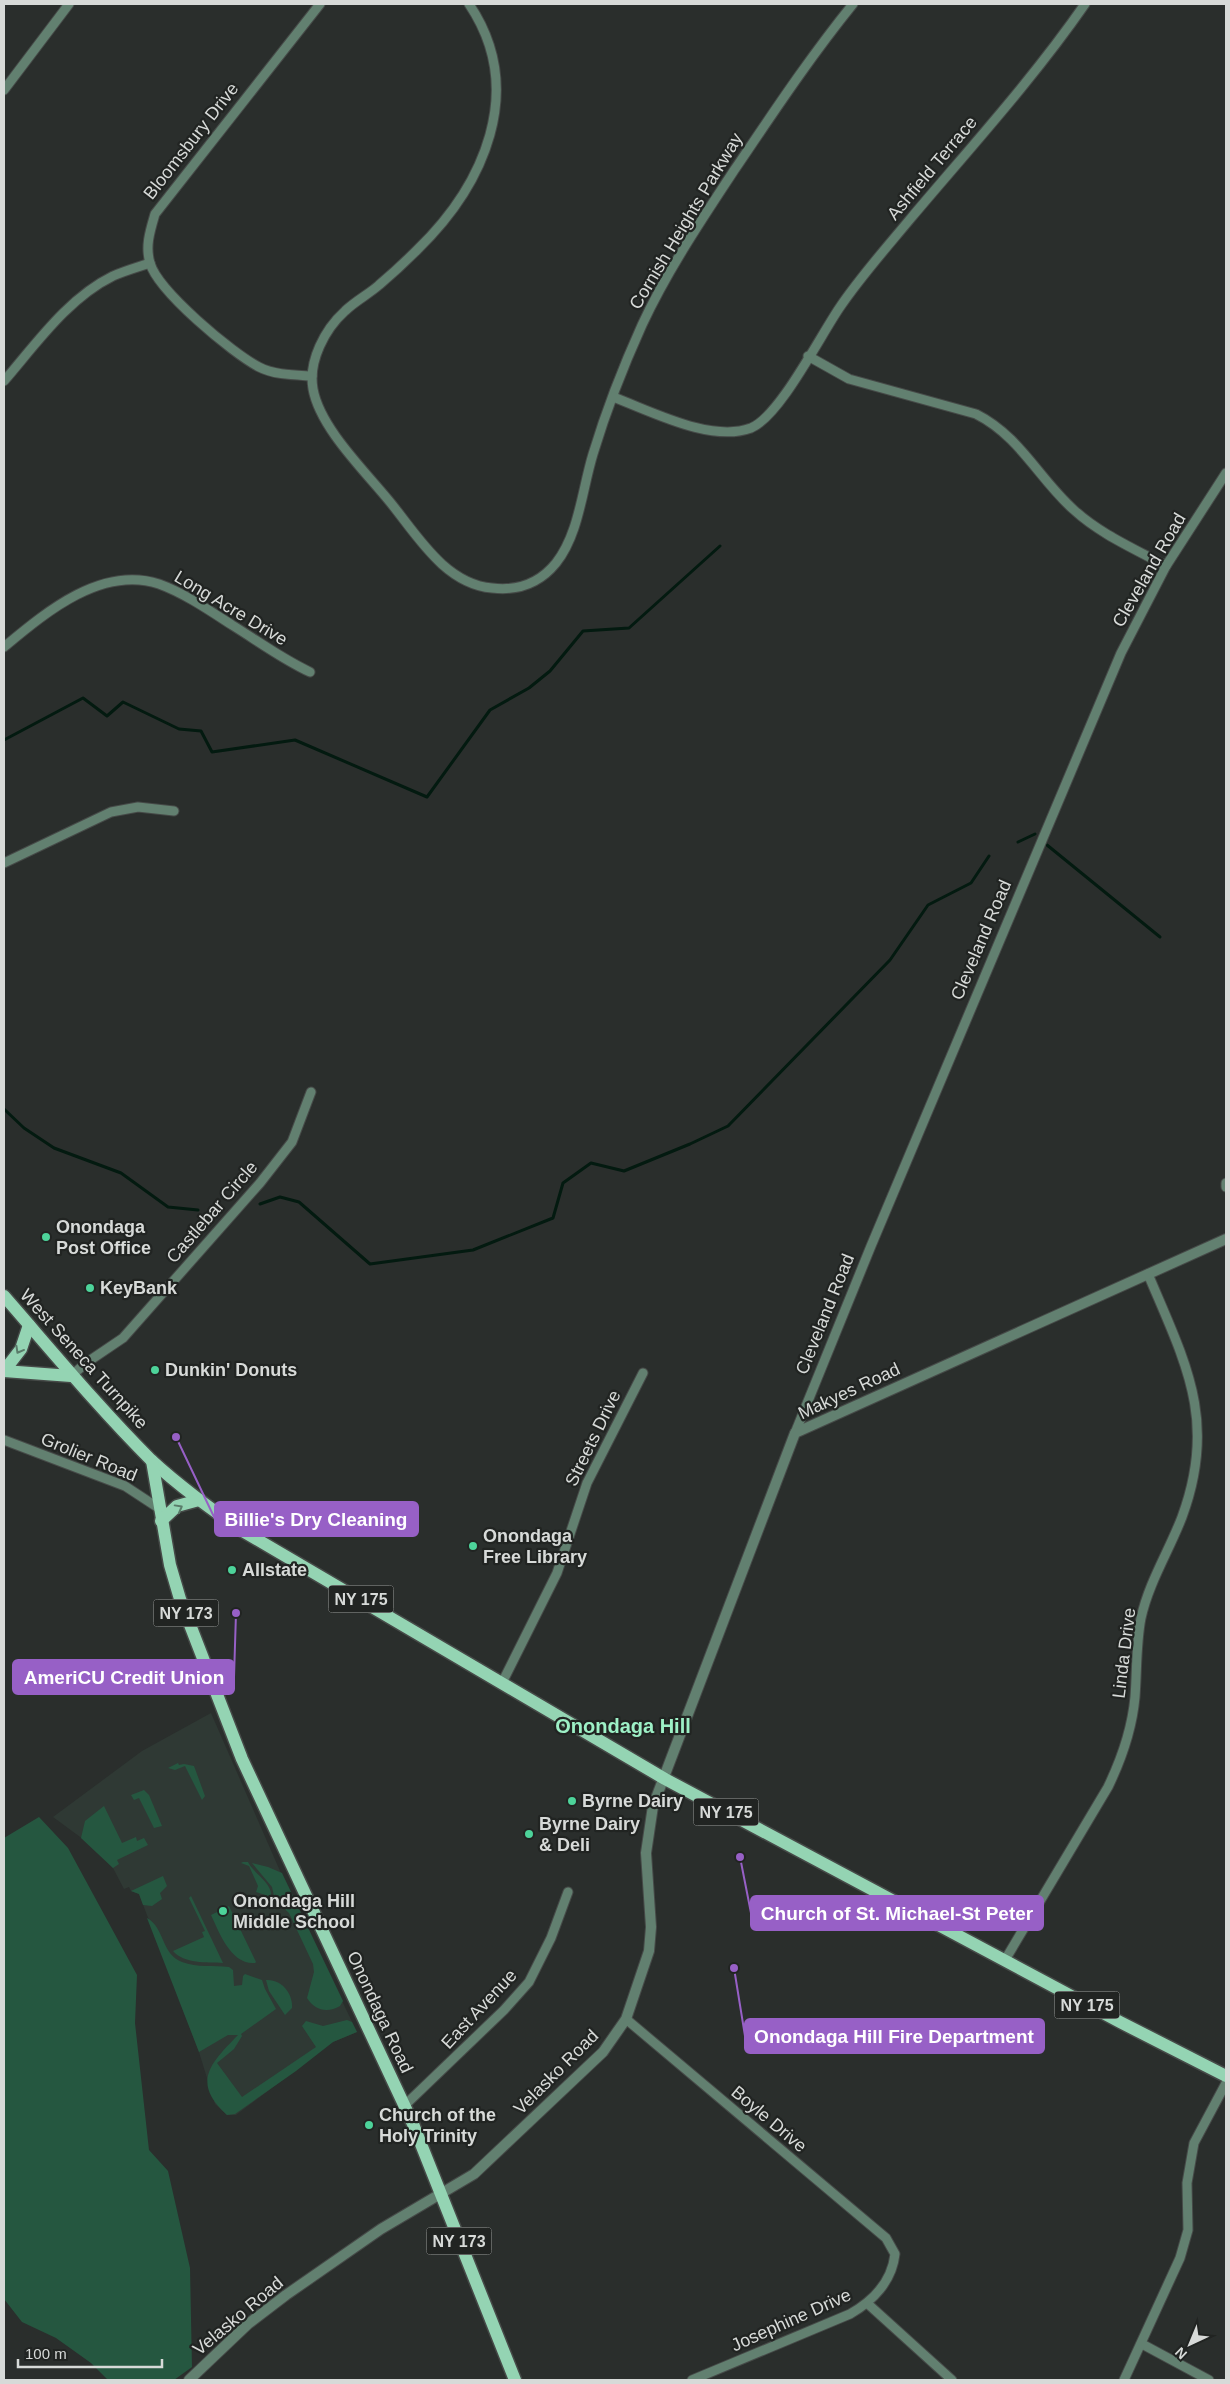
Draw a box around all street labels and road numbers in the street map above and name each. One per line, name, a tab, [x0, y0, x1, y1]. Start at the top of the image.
street label: Bloomsbury Drive	[139, 79, 243, 203]
street label: Ashfield Terrace	[883, 112, 981, 224]
street label: Cornish Heights Parkway	[625, 129, 747, 313]
street label: Cleveland Road	[1108, 510, 1190, 630]
street label: Long Acre Drive	[171, 566, 291, 650]
street label: Cleveland Road	[947, 877, 1015, 1003]
street label: Castlebar Circle	[162, 1157, 262, 1267]
street label: Cleveland Road	[792, 1251, 858, 1377]
street label: West Seneca Turnpike	[16, 1285, 152, 1433]
street label: Makyes Road	[795, 1359, 903, 1423]
street label: Streets Drive	[561, 1387, 625, 1489]
street label: Grolier Road	[38, 1429, 140, 1485]
road number: NY 175	[328, 1586, 394, 1612]
road number: NY 173	[154, 1600, 218, 1626]
street label: Linda Drive	[1109, 1607, 1139, 1699]
road number: NY 175	[694, 1798, 758, 1825]
street label: Onondaga Road	[343, 1948, 417, 2076]
street label: East Avenue	[437, 1965, 521, 2053]
road number: NY 175	[1054, 1992, 1120, 2018]
street label: Velasko Road	[510, 2026, 602, 2118]
street label: Boyle Drive	[727, 2082, 811, 2156]
road number: NY 173	[426, 2228, 492, 2254]
street label: Velasko Road	[189, 2273, 287, 2359]
street label: Josephine Drive	[728, 2285, 854, 2355]

